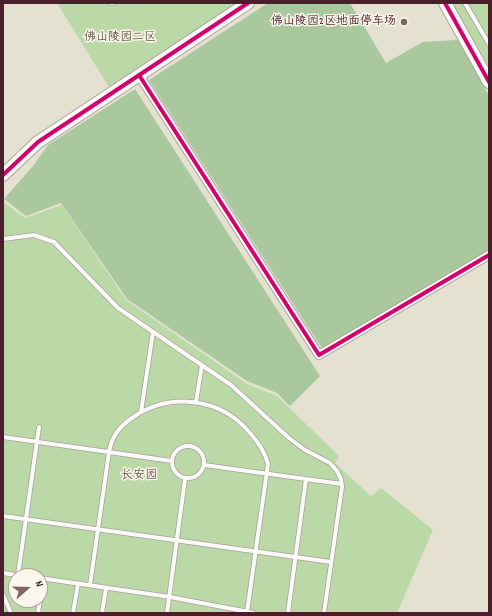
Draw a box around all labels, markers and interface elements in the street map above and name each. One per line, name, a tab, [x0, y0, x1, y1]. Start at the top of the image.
place label: 佛山陵园2区地面停车场	[271, 15, 396, 29]
marker: 佛山陵园2区地面停车场	[399, 17, 409, 27]
park label: 佛山陵园二区	[84, 31, 156, 45]
park label: 长安园	[121, 469, 157, 483]
north arrow	[8, 568, 48, 608]
text: N	[30, 579, 47, 590]

